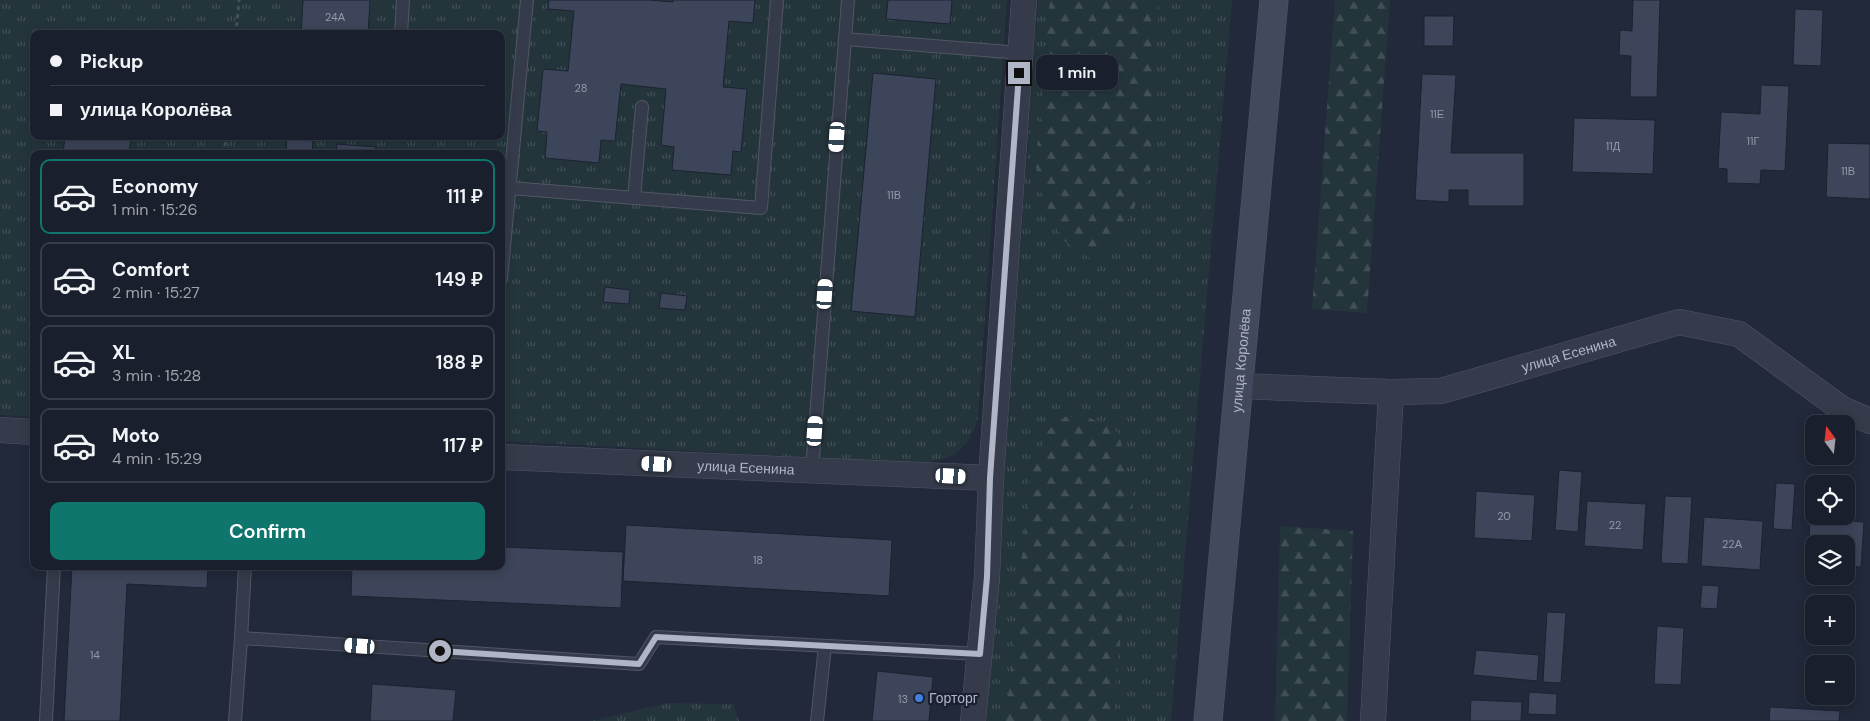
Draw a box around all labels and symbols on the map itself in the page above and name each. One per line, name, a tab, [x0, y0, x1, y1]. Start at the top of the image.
house number: 24А	[325, 10, 346, 24]
callout: 1 min	[1036, 56, 1119, 90]
route end	[1008, 62, 1030, 84]
house number: 28	[575, 81, 587, 95]
house number: 11Е	[1430, 107, 1444, 121]
car	[828, 122, 845, 152]
house number: 11Г	[1747, 134, 1759, 148]
house number: 11Д	[1606, 139, 1621, 153]
house number: 11В	[1841, 164, 1855, 178]
house number: 11В	[887, 188, 901, 202]
car	[816, 279, 833, 309]
street label: улица Королёва	[1227, 307, 1255, 413]
street label: улица Есенина	[1519, 332, 1618, 376]
north arrow	[1805, 415, 1855, 465]
car	[806, 416, 823, 446]
car	[641, 456, 672, 472]
street label: улица Есенина	[697, 456, 795, 479]
car	[935, 468, 966, 484]
house number: 20	[1497, 509, 1511, 523]
house number: 22	[1609, 518, 1621, 532]
house number: 22А	[1722, 537, 1743, 551]
house number: 18	[753, 553, 763, 567]
car	[344, 637, 375, 655]
route start	[429, 640, 451, 662]
house number: 14	[90, 648, 100, 662]
place label: Горторг	[929, 689, 978, 707]
house number: 13	[898, 692, 908, 706]
marker: Горторг	[913, 692, 925, 704]

